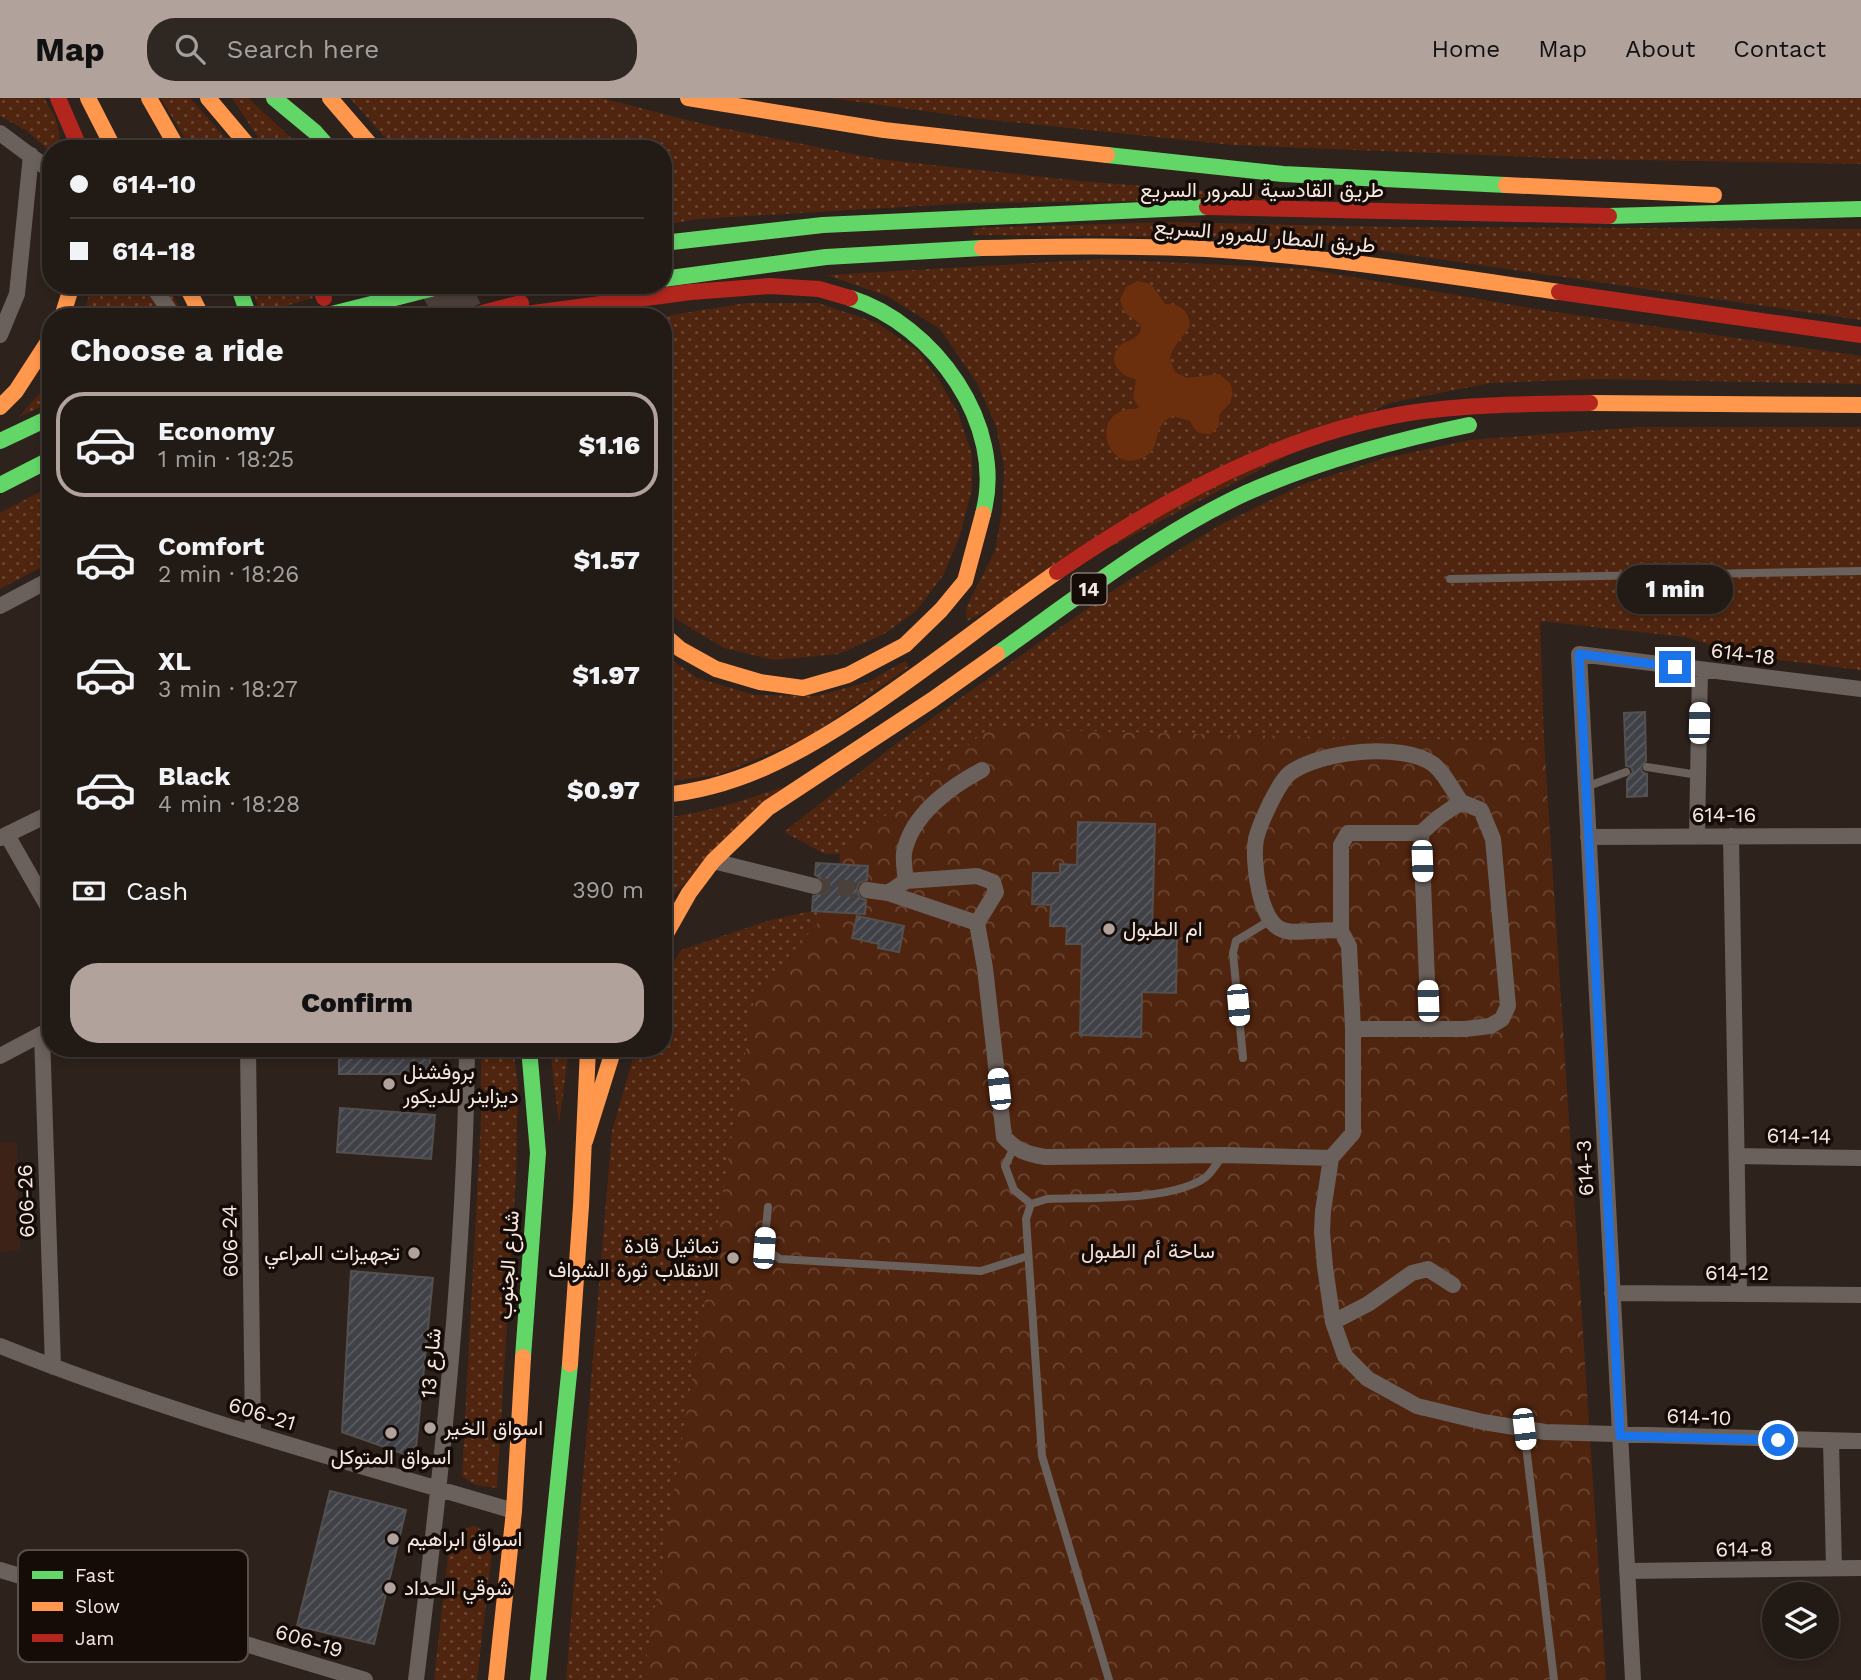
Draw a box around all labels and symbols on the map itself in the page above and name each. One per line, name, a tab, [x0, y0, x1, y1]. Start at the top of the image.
street label: طريق القادسية للمرور السريع	[1140, 177, 1384, 204]
street label: طريق المطار للمرور السريع	[1153, 213, 1377, 260]
callout: 1 min	[1617, 566, 1733, 614]
road number: 14	[1072, 574, 1106, 604]
street label: 614-18	[1709, 637, 1777, 670]
route end	[1659, 651, 1691, 683]
car	[1689, 702, 1710, 744]
street label: 614-16	[1692, 802, 1756, 827]
car	[1411, 840, 1434, 882]
place label: ام الطبول	[1123, 916, 1203, 943]
marker: ام الطبول	[1101, 921, 1117, 937]
car	[1417, 980, 1440, 1022]
car	[1226, 983, 1251, 1027]
place label: بروفشنل ديزاينر للديكور	[402, 1059, 518, 1109]
car	[987, 1067, 1012, 1111]
marker: بروفشنل ديزاينر للديكور	[381, 1076, 397, 1092]
street label: 614-14	[1766, 1122, 1832, 1149]
street label: 614-3	[1571, 1139, 1598, 1197]
street label: 606-26	[12, 1164, 39, 1238]
street label: 606-24	[216, 1204, 243, 1278]
street label: شارع الجنوب	[491, 1210, 526, 1321]
car	[753, 1226, 776, 1270]
place label: تماثيل قادة الانقلاب ثورة الشواف	[548, 1233, 719, 1283]
park label: ساحة أم الطبول	[1081, 1238, 1215, 1265]
place label: تجهيزات المراعي	[264, 1240, 400, 1270]
marker: تجهيزات المراعي	[406, 1245, 422, 1261]
marker: تماثيل قادة الانقلاب ثورة الشواف	[725, 1250, 741, 1266]
street label: 614-12	[1705, 1260, 1769, 1285]
street label: شارع 13	[415, 1327, 448, 1399]
street label: 606-21	[226, 1391, 299, 1436]
street label: 614-10	[1666, 1403, 1732, 1430]
car	[1512, 1407, 1537, 1451]
place label: اسواق الخير	[443, 1415, 543, 1441]
marker: اسواق الخير	[422, 1420, 438, 1436]
route start	[1762, 1424, 1794, 1456]
marker: اسواق المتوكل	[383, 1425, 399, 1441]
place label: اسواق المتوكل	[331, 1444, 451, 1470]
place label: اسواق ابراهيم	[407, 1526, 522, 1553]
marker: اسواق ابراهيم	[385, 1531, 401, 1547]
street label: 614-8	[1715, 1536, 1773, 1561]
legend	[18, 1550, 248, 1662]
text: Fast	[75, 1564, 114, 1587]
place label: شوقي الحداد	[404, 1575, 512, 1605]
marker: شوقي الحداد	[382, 1580, 398, 1596]
text: Slow	[75, 1595, 120, 1618]
street label: 606-19	[272, 1618, 346, 1663]
text: Jam	[75, 1627, 114, 1650]

